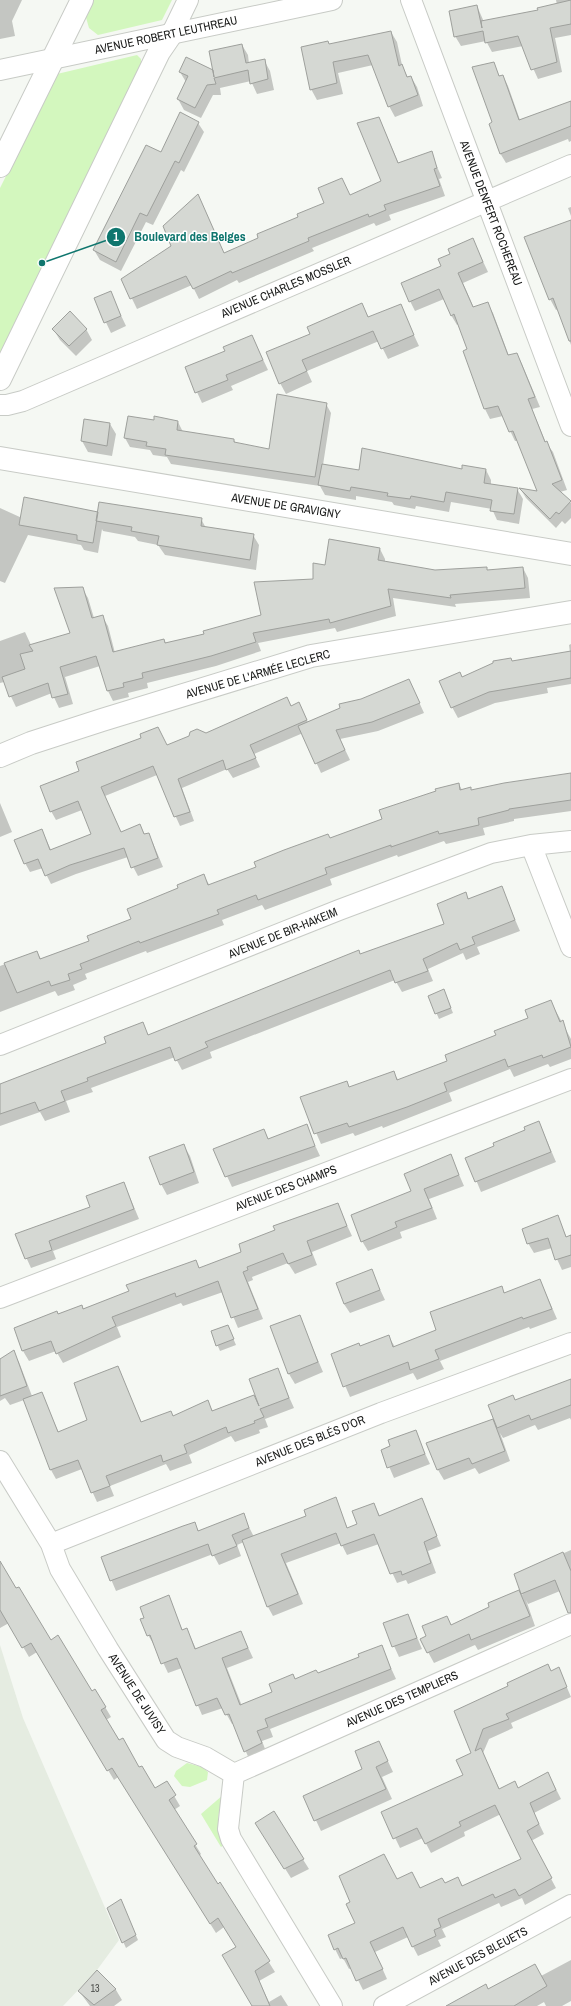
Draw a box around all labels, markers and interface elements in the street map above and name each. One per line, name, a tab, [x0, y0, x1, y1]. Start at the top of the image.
street label: AVENUE ROBERT LEUTHREAU	[92, 12, 239, 58]
street label: AVENUE DENFERT ROCHEREAU	[456, 137, 526, 288]
callout: Boulevard des Belges	[106, 224, 254, 249]
text: Boulevard des Belges	[134, 228, 246, 245]
text: 1	[113, 229, 119, 245]
street label: AVENUE CHARLES MOSSLER	[218, 252, 353, 322]
street label: AVENUE DE GRAVIGNY	[229, 489, 342, 523]
street label: AVENUE DE L'ARMÉE LECLERC	[183, 646, 332, 703]
street label: AVENUE DE BIR-HAKEIM	[225, 904, 340, 963]
street label: AVENUE DES CHAMPS	[232, 1161, 339, 1215]
street label: AVENUE DES BLÉS D'OR	[252, 1412, 367, 1471]
street label: AVENUE DE JUVISY	[104, 1650, 169, 1738]
street label: AVENUE DES TEMPLIERS	[343, 1667, 461, 1731]
street label: AVENUE DES BLEUETS	[425, 1923, 531, 1989]
house number: 13	[90, 1982, 100, 1995]

